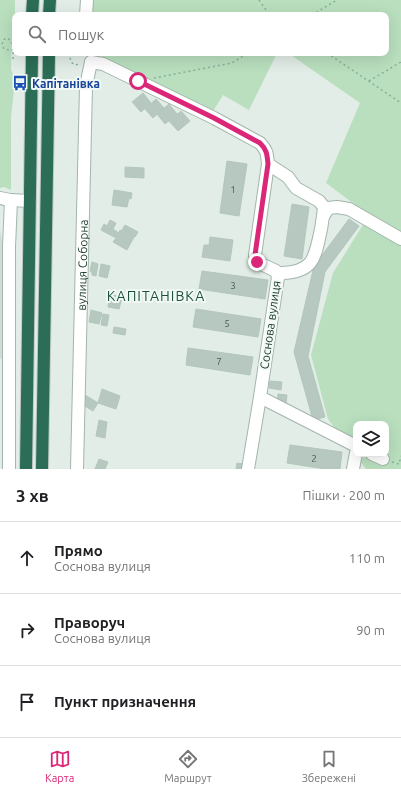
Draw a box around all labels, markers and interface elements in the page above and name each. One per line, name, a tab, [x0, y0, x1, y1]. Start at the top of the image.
search box	[12, 12, 389, 56]
icon: search	[26, 23, 48, 45]
text: Пошук	[58, 26, 104, 43]
route start	[129, 72, 147, 90]
bus stop icon: Капітанівка	[11, 74, 29, 92]
place label: Капітанівка	[32, 77, 100, 90]
house number: 1	[230, 184, 236, 195]
street label: вулиця Соборна	[74, 219, 89, 311]
route end	[248, 253, 266, 271]
house number: 3	[230, 280, 236, 291]
street label: Соснова вулиця	[257, 280, 283, 370]
district label: КАПІТАНІВКА	[107, 288, 205, 304]
house number: 5	[224, 318, 230, 329]
house number: 7	[216, 356, 222, 367]
map controls	[353, 421, 389, 457]
button: layers	[353, 421, 389, 457]
house number: 2	[311, 453, 317, 464]
text: 3 хв	[16, 486, 49, 505]
text: Пішки · 200 m	[303, 488, 385, 502]
text: Прямо	[54, 542, 103, 559]
icon: ahead	[16, 547, 38, 569]
text: 110 m	[349, 551, 385, 565]
text: Соснова вулиця	[54, 559, 151, 573]
text: Праворуч	[54, 614, 125, 631]
icon: right	[16, 619, 38, 641]
text: 90 m	[356, 623, 385, 637]
text: Соснова вулиця	[54, 631, 151, 645]
icon: arrive	[16, 691, 38, 713]
text: Пункт призначення	[54, 693, 196, 710]
tab: Карта	[45, 748, 74, 784]
tab: Маршрут	[164, 748, 212, 784]
tab: Збережені	[302, 748, 356, 784]

